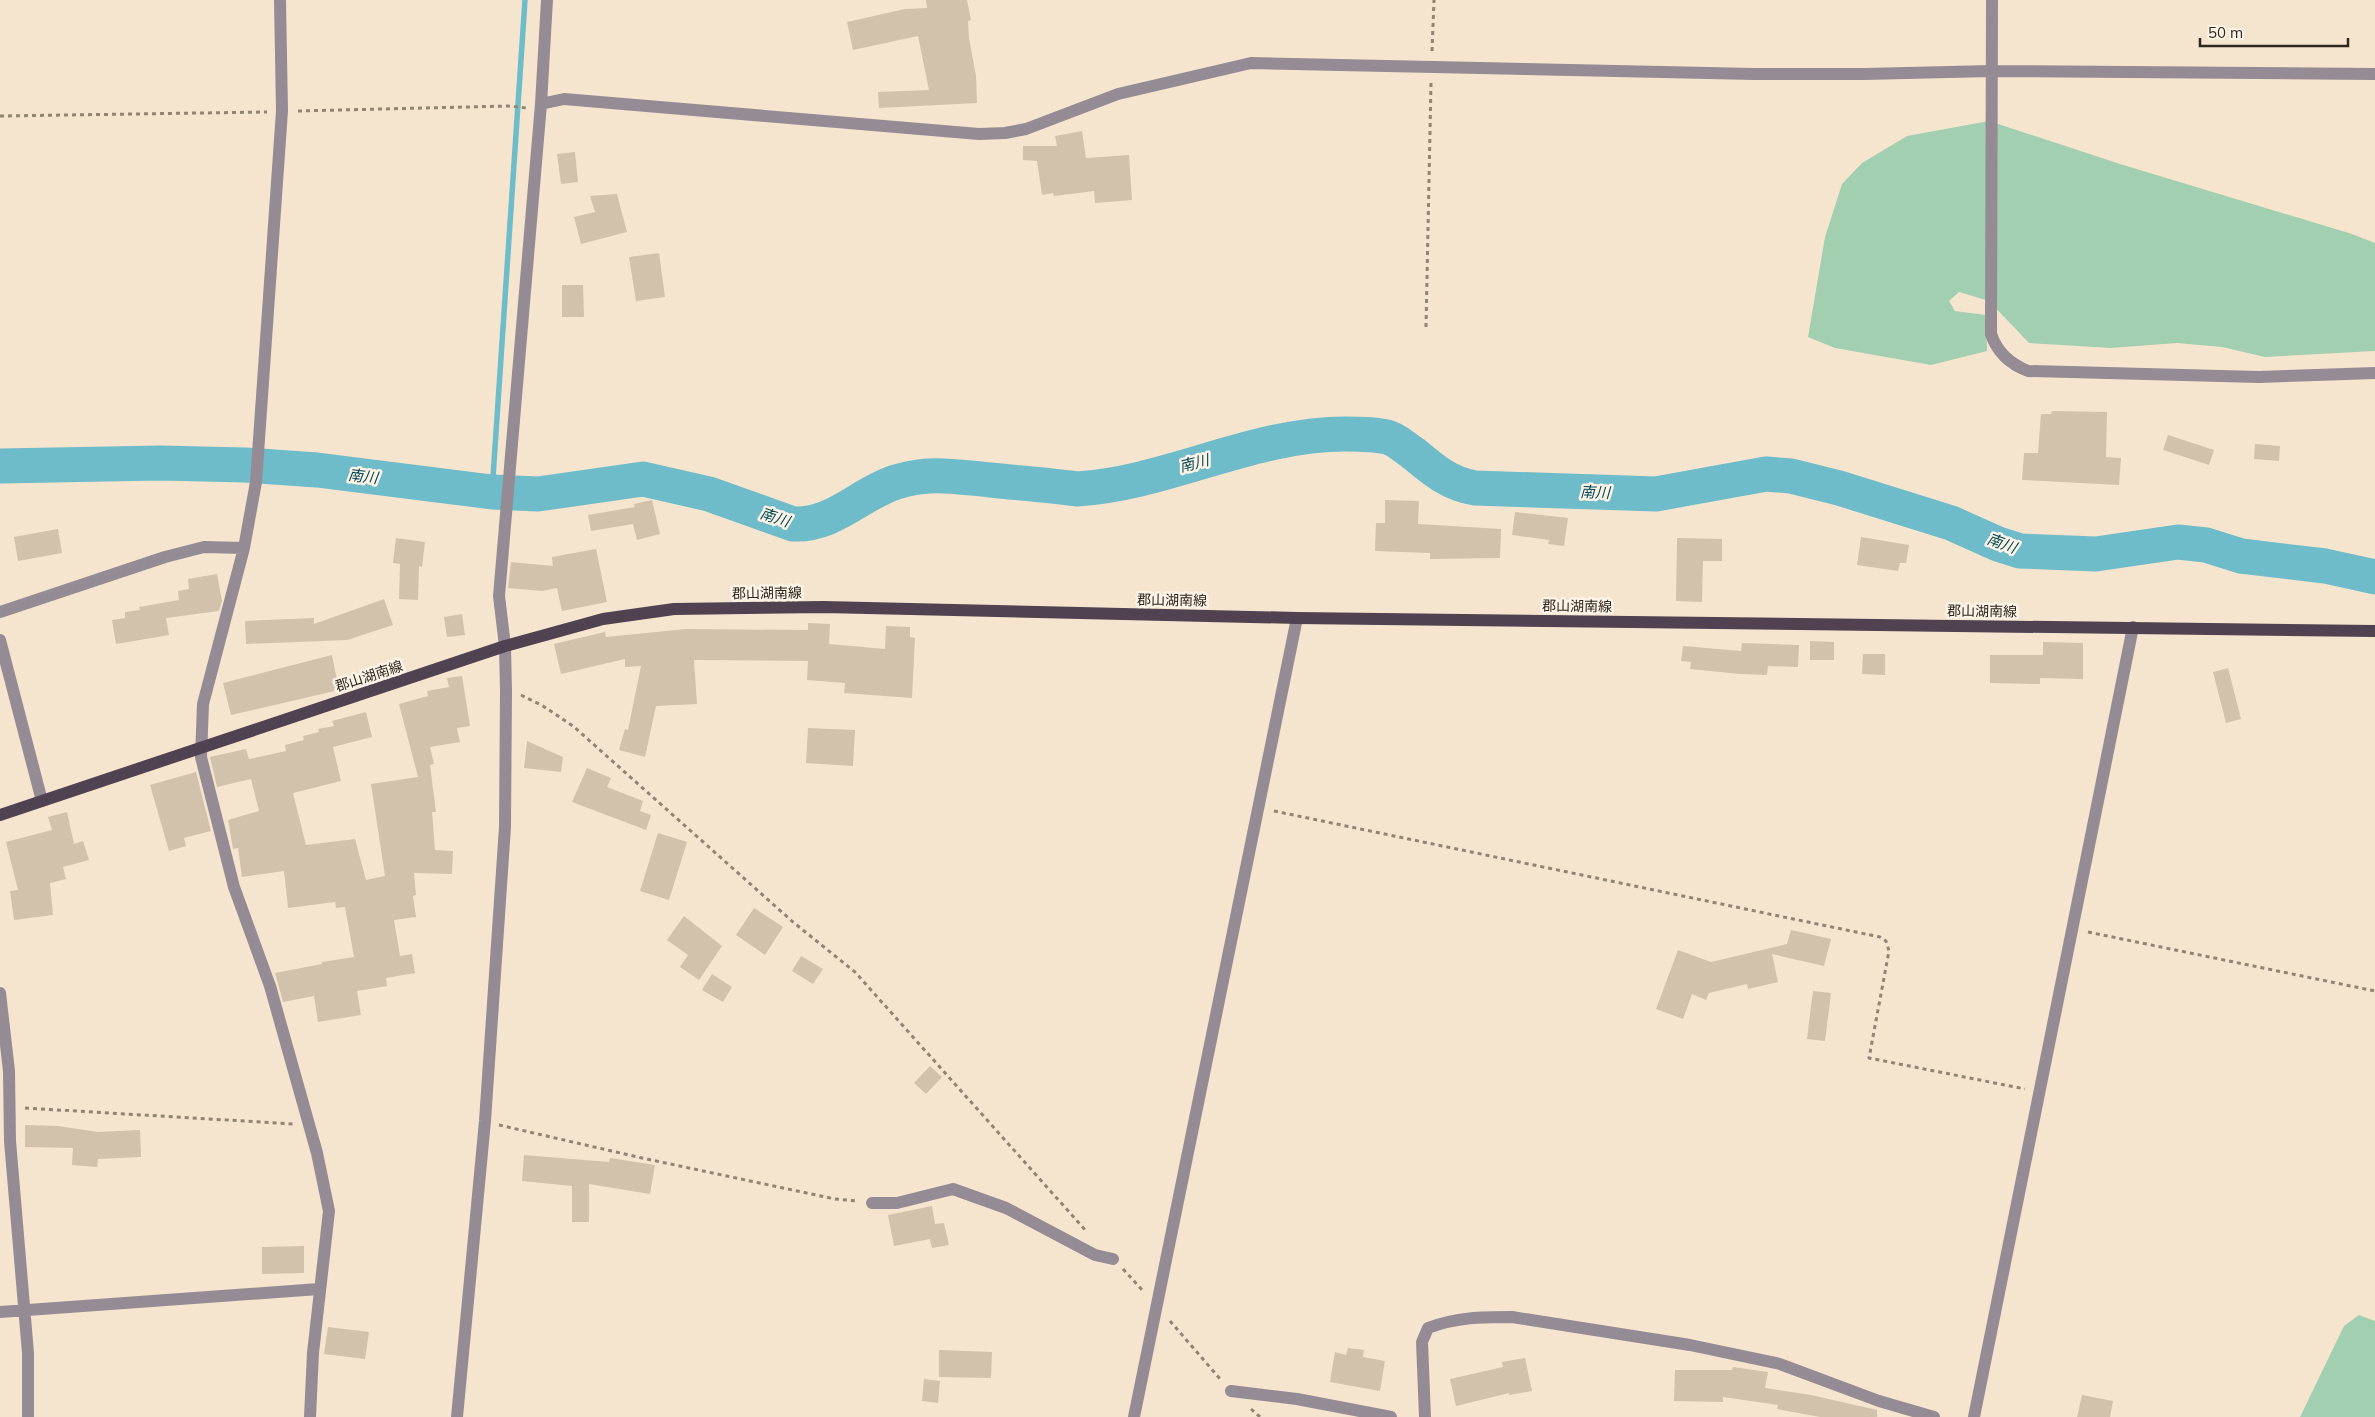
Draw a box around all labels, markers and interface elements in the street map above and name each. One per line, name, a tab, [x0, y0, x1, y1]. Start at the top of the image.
scale bar	[2200, 15, 2348, 47]
text: 50 m	[2208, 23, 2243, 42]
water label: 南川	[1177, 450, 1213, 476]
water label: 南川	[347, 465, 381, 488]
water label: 南川	[1580, 482, 1612, 502]
water label: 南川	[758, 503, 794, 531]
water label: 南川	[1985, 529, 2021, 558]
street label: 郡山湖南線	[732, 583, 802, 603]
street label: 郡山湖南線	[1137, 590, 1207, 610]
street label: 郡山湖南線	[1542, 596, 1612, 616]
street label: 郡山湖南線	[1947, 601, 2017, 621]
street label: 郡山湖南線	[333, 657, 405, 695]

